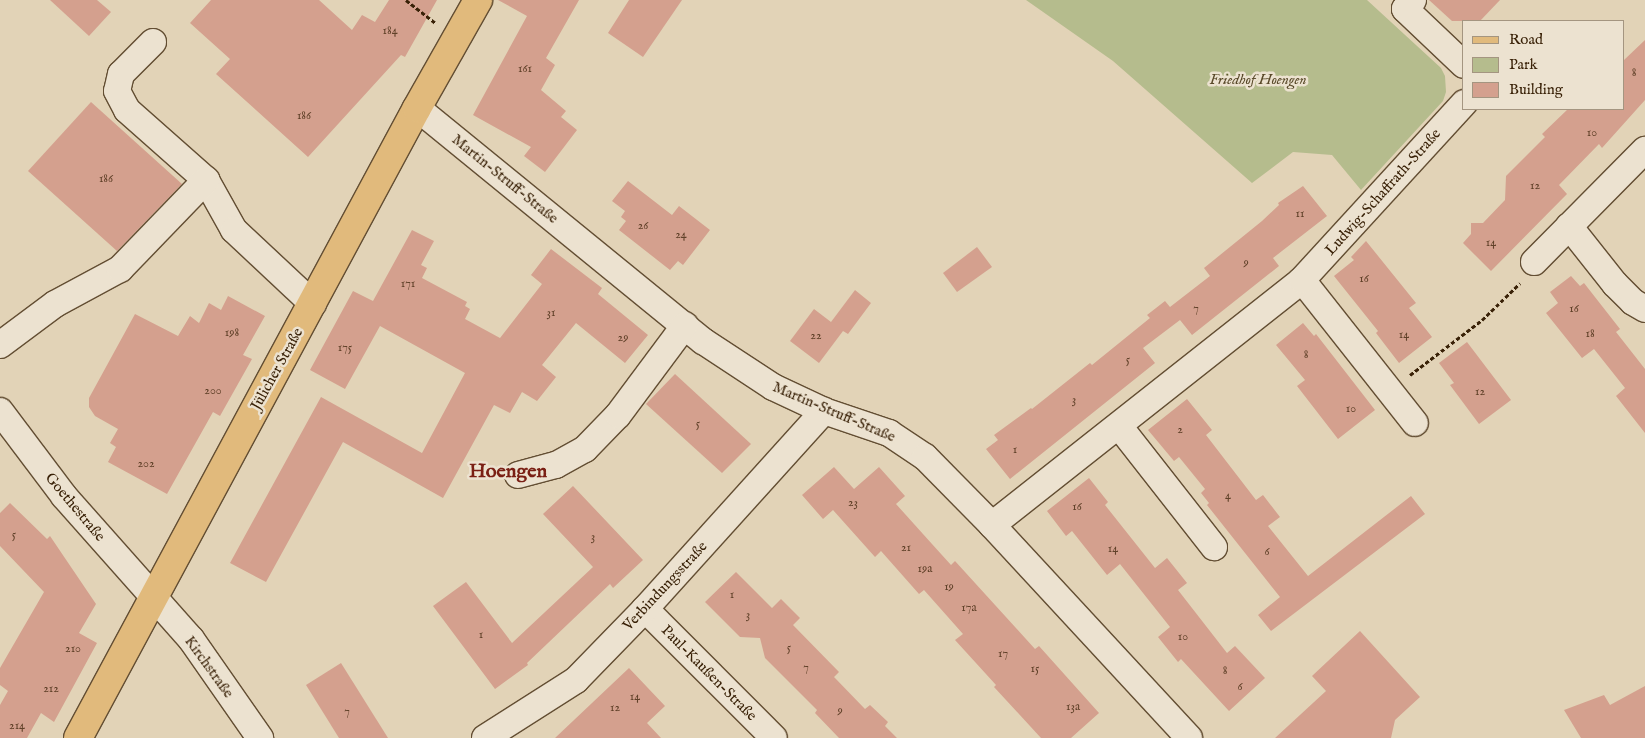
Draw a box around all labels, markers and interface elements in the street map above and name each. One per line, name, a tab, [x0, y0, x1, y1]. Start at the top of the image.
legend	[1462, 20, 1625, 110]
house number: 184	[382, 24, 398, 38]
text: Road	[1509, 30, 1543, 49]
text: Park	[1509, 55, 1538, 74]
house number: 161	[518, 62, 532, 76]
house number: 8	[1632, 66, 1636, 80]
park label: Friedhof Hoengen	[1209, 71, 1307, 89]
text: Building	[1509, 80, 1563, 99]
house number: 186	[297, 109, 311, 123]
street label: Ludwig-Schaffrath-Straße	[1321, 125, 1445, 259]
house number: 10	[1587, 126, 1597, 140]
street label: Martin-Struff-Straße	[448, 131, 562, 227]
house number: 186	[99, 172, 113, 186]
house number: 12	[1530, 179, 1540, 193]
house number: 11	[1296, 207, 1304, 221]
house number: 26	[638, 219, 648, 233]
house number: 24	[675, 228, 687, 242]
house number: 14	[1486, 236, 1496, 250]
house number: 9	[1243, 256, 1249, 270]
house number: 16	[1359, 272, 1369, 286]
house number: 171	[401, 277, 415, 291]
house number: 7	[1193, 302, 1199, 316]
house number: 16	[1569, 302, 1579, 316]
house number: 31	[547, 306, 555, 320]
street label: Jülicher Straße	[247, 325, 307, 413]
house number: 198	[225, 326, 239, 340]
house number: 18	[1585, 327, 1595, 341]
house number: 14	[1399, 328, 1409, 342]
house number: 22	[810, 329, 822, 343]
house number: 29	[618, 331, 628, 345]
house number: 175	[338, 341, 352, 355]
house number: 8	[1304, 348, 1308, 362]
house number: 5	[1126, 353, 1130, 367]
street label: Martin-Struff-Straße	[770, 378, 898, 446]
house number: 200	[204, 384, 222, 398]
house number: 12	[1475, 385, 1485, 399]
house number: 3	[1072, 393, 1076, 407]
house number: 10	[1346, 402, 1356, 416]
house number: 5	[696, 417, 700, 431]
house number: 2	[1177, 423, 1183, 437]
house number: 1	[1013, 443, 1017, 457]
house number: 202	[137, 457, 155, 471]
district label: Hoengen	[469, 459, 547, 483]
street label: Goethestraße	[41, 469, 109, 545]
house number: 4	[1225, 489, 1231, 503]
house number: 23	[848, 496, 858, 510]
house number: 16	[1072, 500, 1082, 514]
house number: 5	[12, 528, 16, 542]
house number: 3	[591, 530, 595, 544]
street label: Verbindungsstraße	[619, 538, 711, 634]
house number: 21	[901, 541, 911, 555]
house number: 14	[1108, 542, 1118, 556]
house number: 6	[1264, 545, 1270, 559]
house number: 19a	[918, 562, 932, 576]
house number: 19	[944, 580, 954, 594]
house number: 1	[730, 588, 734, 602]
house number: 17a	[961, 601, 977, 615]
house number: 3	[746, 608, 750, 622]
street label: Paul-Kaußen-Straße	[657, 621, 761, 725]
house number: 1	[479, 628, 483, 642]
house number: 10	[1178, 630, 1188, 644]
street label: Kirchstraße	[181, 633, 237, 701]
house number: 5	[787, 641, 791, 655]
house number: 210	[65, 642, 81, 656]
house number: 17	[998, 647, 1008, 661]
house number: 7	[803, 661, 809, 675]
house number: 15	[1031, 662, 1039, 676]
house number: 8	[1223, 664, 1227, 678]
house number: 6	[1237, 680, 1243, 694]
house number: 212	[43, 682, 59, 696]
house number: 14	[630, 690, 640, 704]
house number: 13a	[1066, 700, 1080, 714]
house number: 12	[610, 701, 620, 715]
house number: 9	[837, 704, 843, 718]
house number: 7	[344, 705, 350, 719]
house number: 214	[9, 719, 25, 733]

